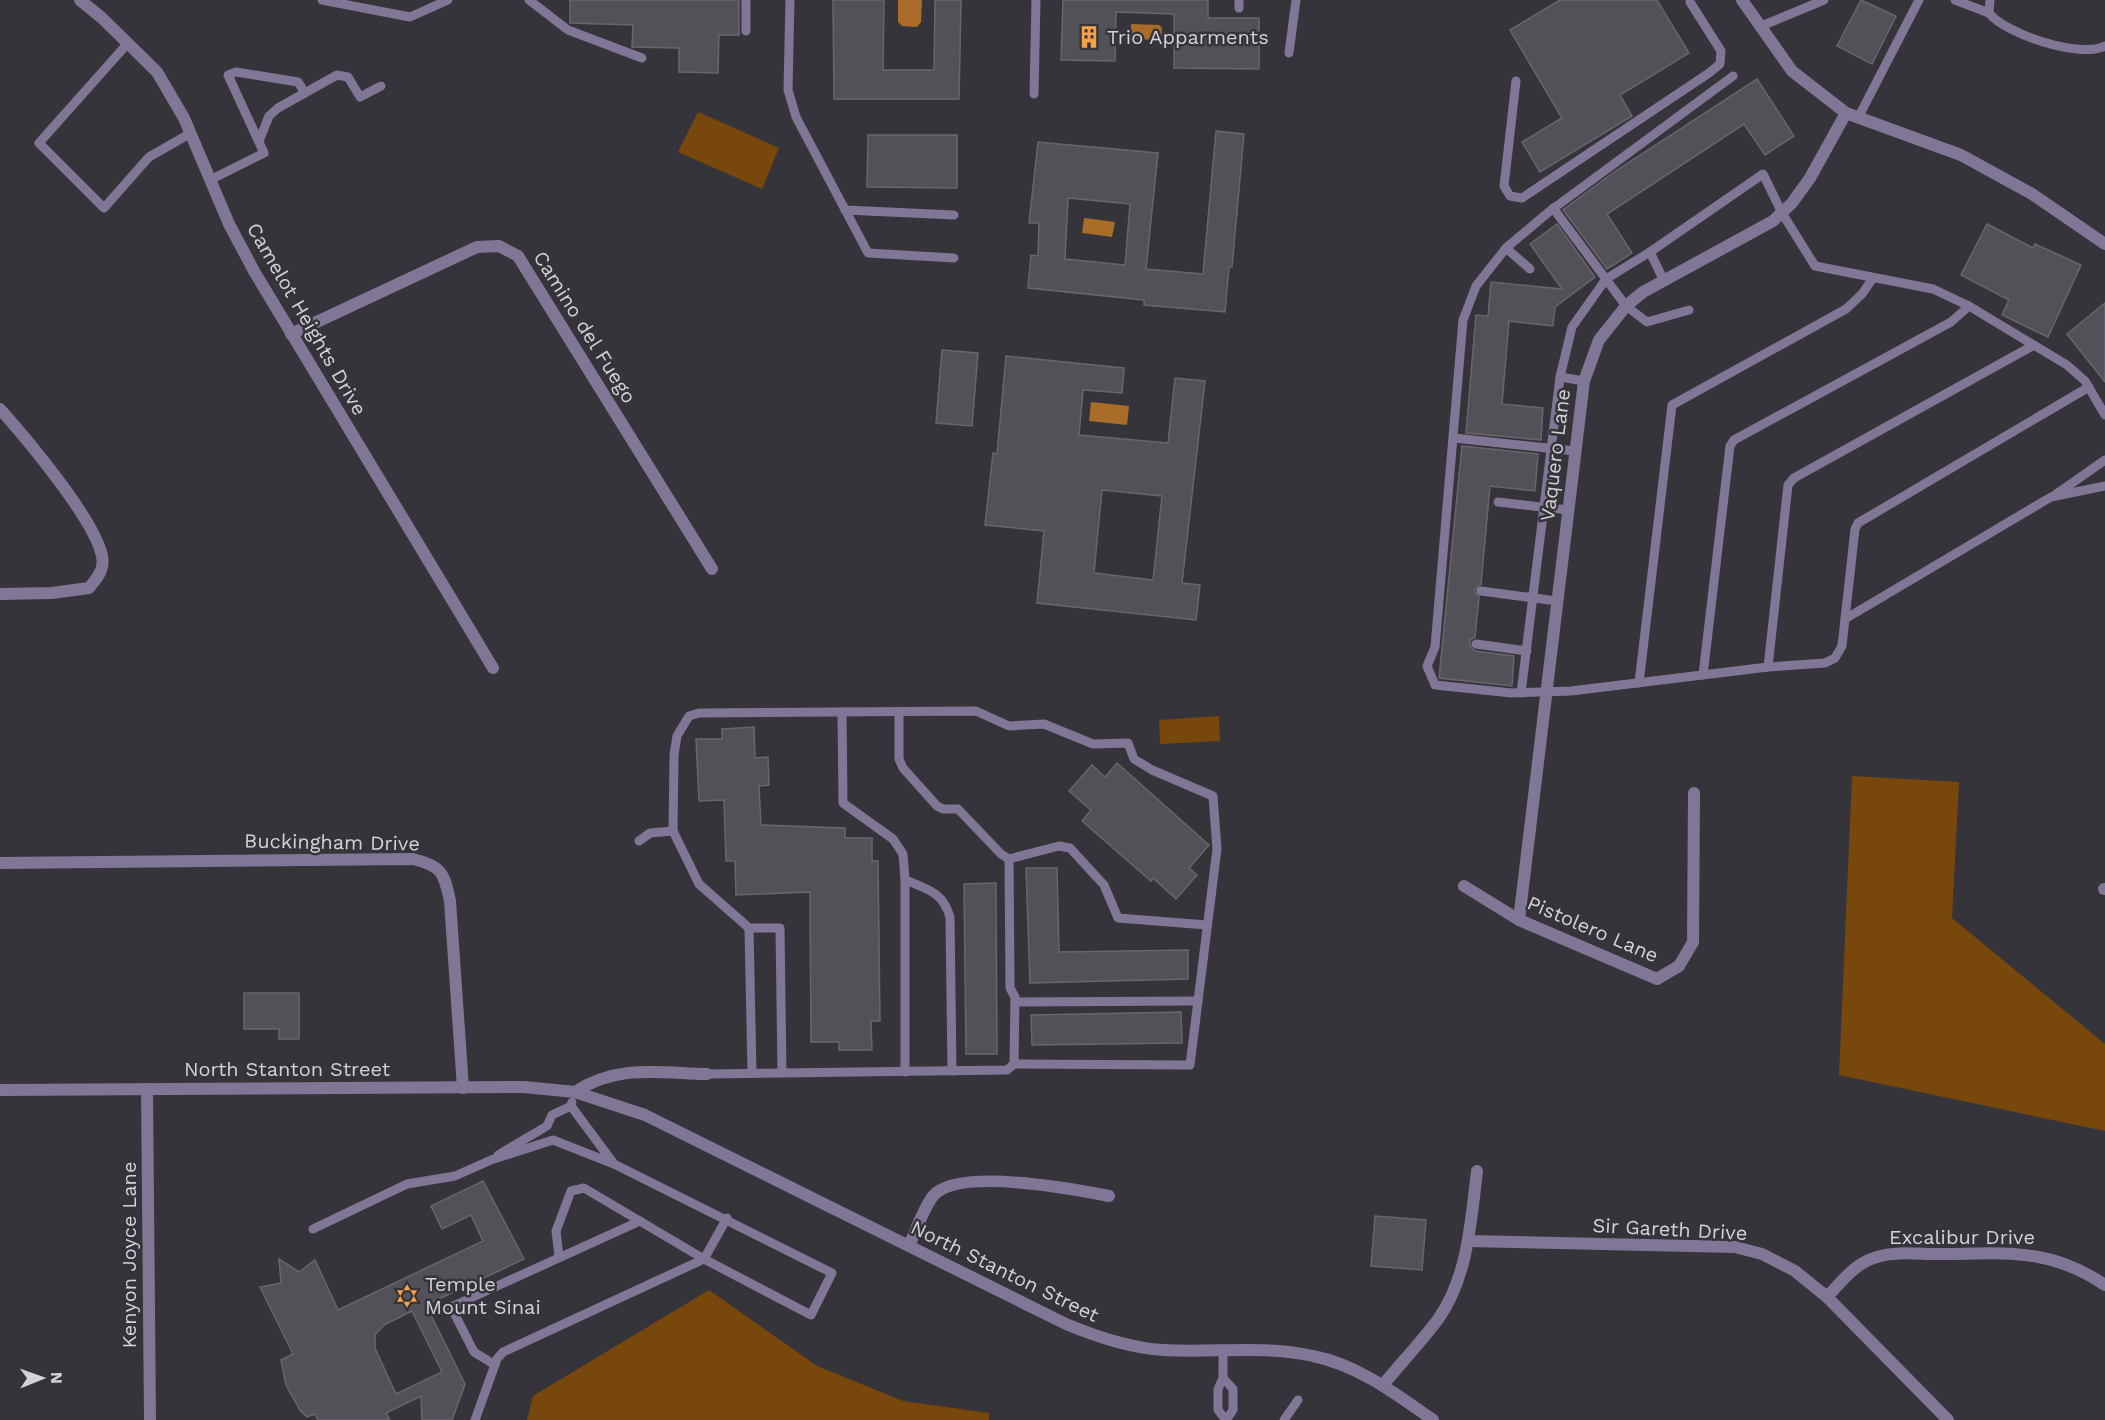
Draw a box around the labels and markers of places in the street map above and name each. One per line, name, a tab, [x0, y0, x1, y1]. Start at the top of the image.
building icon: Trio Apparments	[1076, 24, 1102, 50]
place label: Trio Apparments	[1107, 25, 1269, 49]
place label: Temple Mount Sinai	[425, 1272, 541, 1319]
synagogue icon: Temple Mount Sinai	[394, 1283, 420, 1309]

